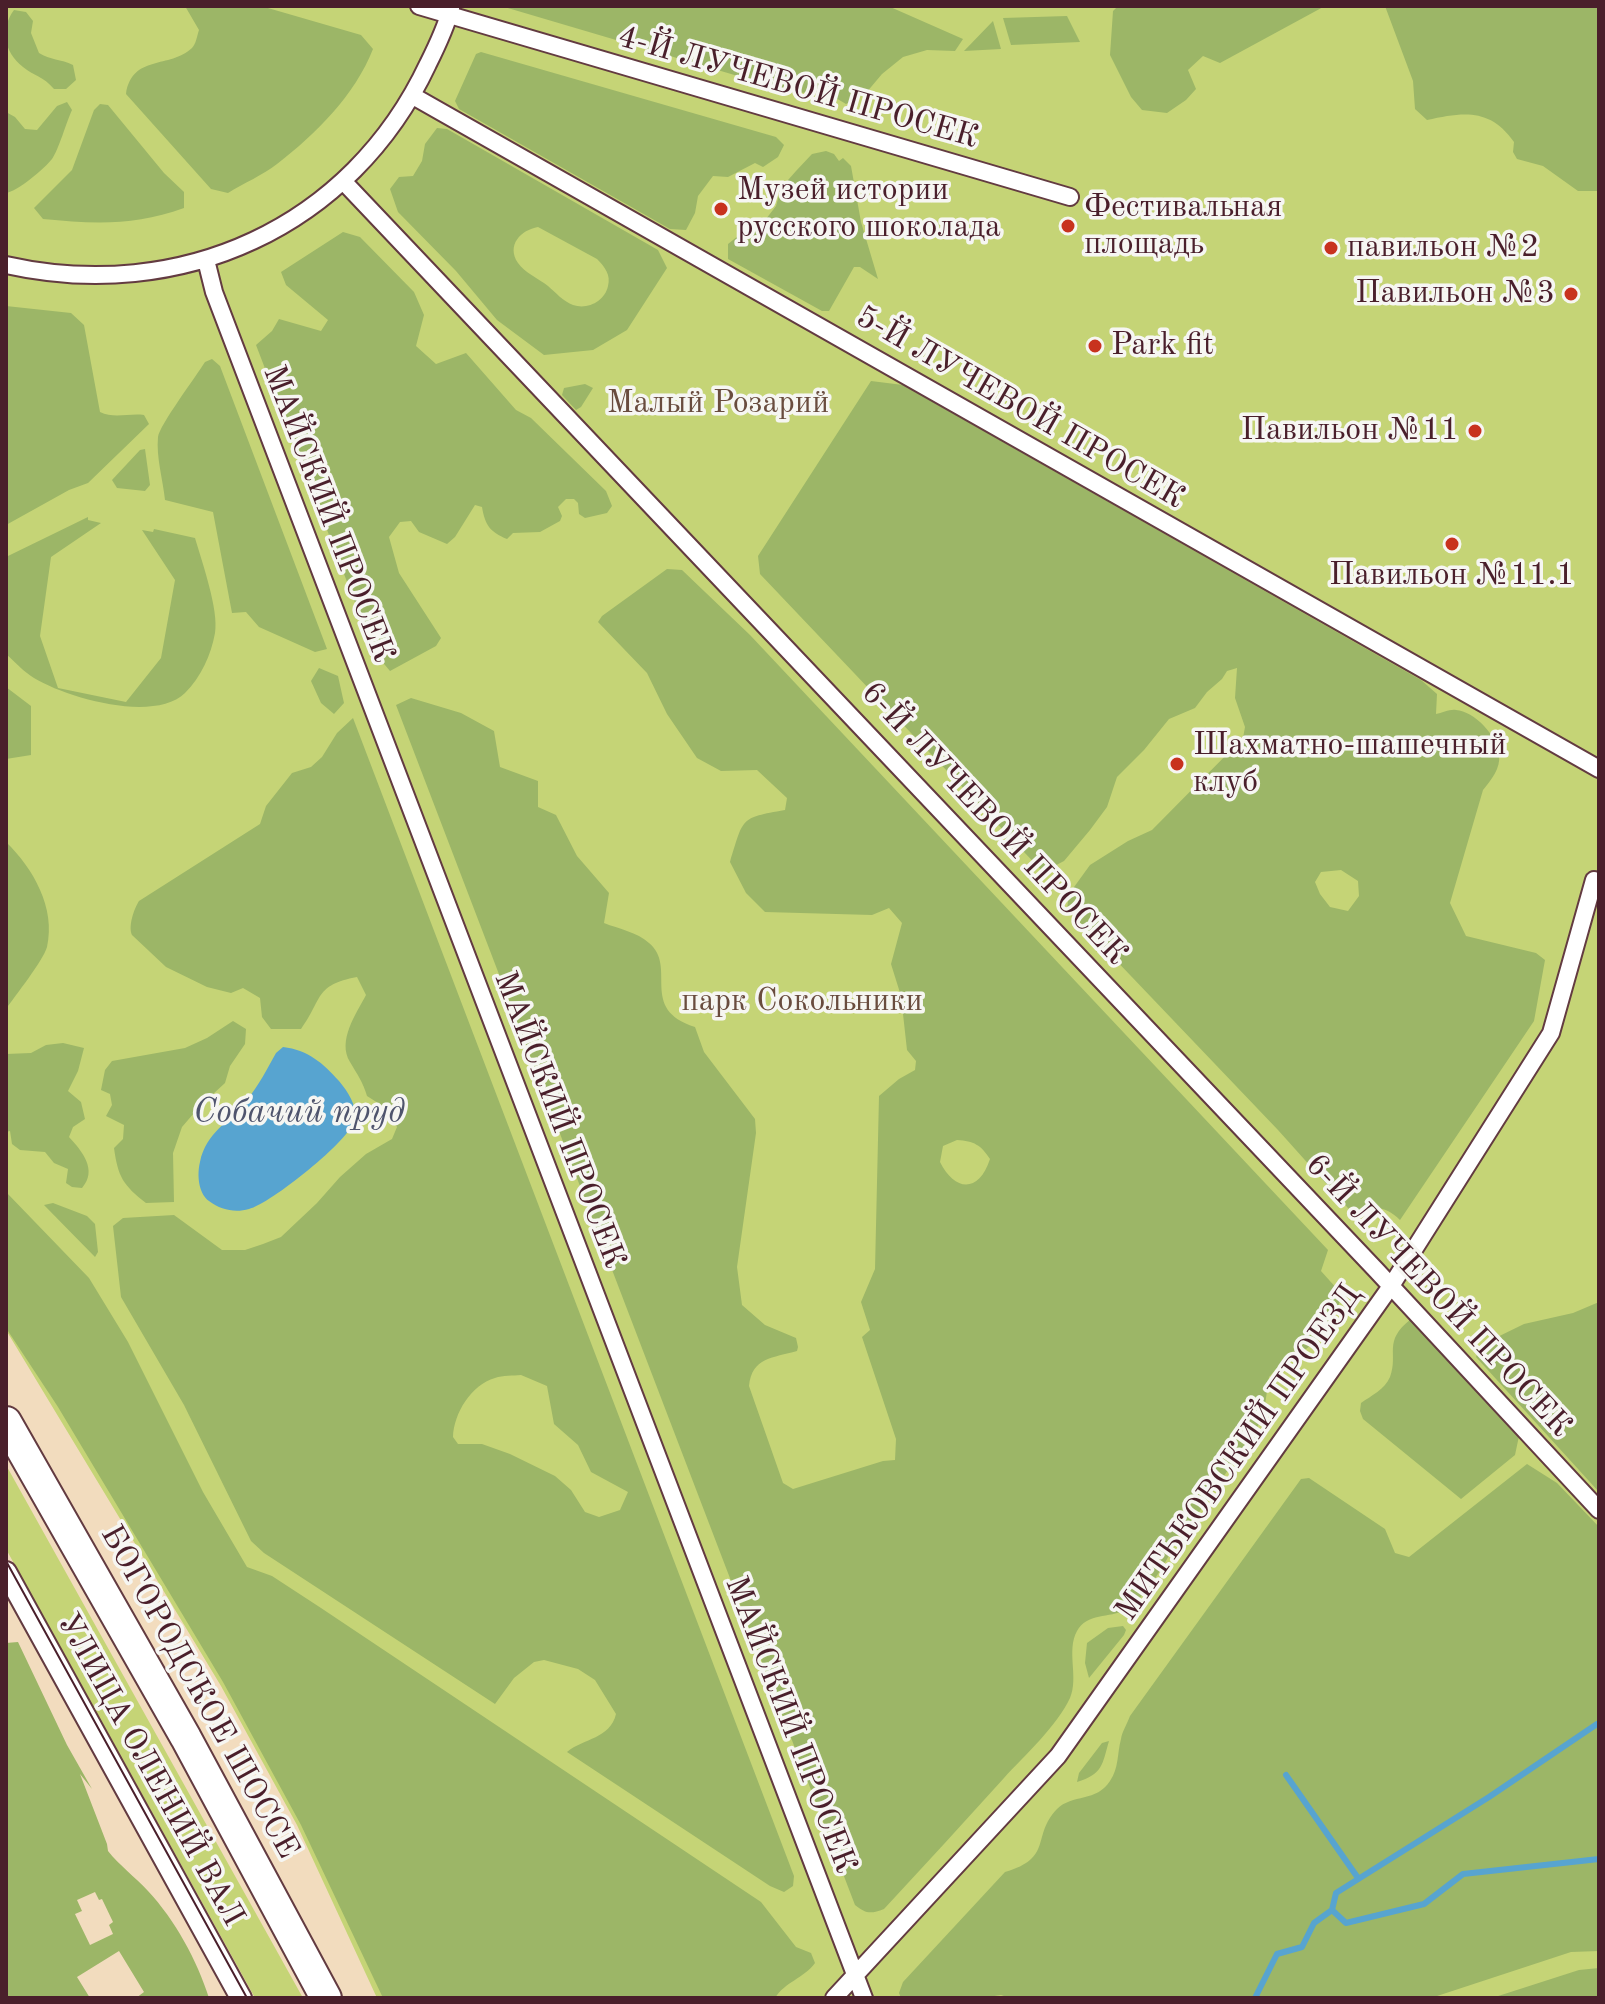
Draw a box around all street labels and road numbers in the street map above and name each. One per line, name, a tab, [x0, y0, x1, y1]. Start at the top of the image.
street label: 4-Й ЛУЧЕВОЙ ПРОСЕК	[613, 18, 983, 158]
street label: 5-Й ЛУЧЕВОЙ ПРОСЕК	[849, 298, 1191, 518]
street label: МАЙСКИЙ ПРОСЕК	[254, 360, 402, 668]
street label: 6-Й ЛУЧЕВОЙ ПРОСЕК	[853, 674, 1135, 974]
street label: МАЙСКИЙ ПРОСЕК	[485, 966, 633, 1274]
street label: 6-Й ЛУЧЕВОЙ ПРОСЕК	[1297, 1146, 1579, 1446]
street label: МИТЬКОВСКИЙ ПРОЕЗД	[1108, 1277, 1370, 1629]
street label: БОГОРОДСКОЕ ШОССЕ	[91, 1519, 307, 1865]
street label: МАЙСКИЙ ПРОСЕК	[716, 1571, 864, 1879]
street label: УЛИЦА ОЛЕНИЙ ВАЛ	[48, 1607, 252, 1933]

